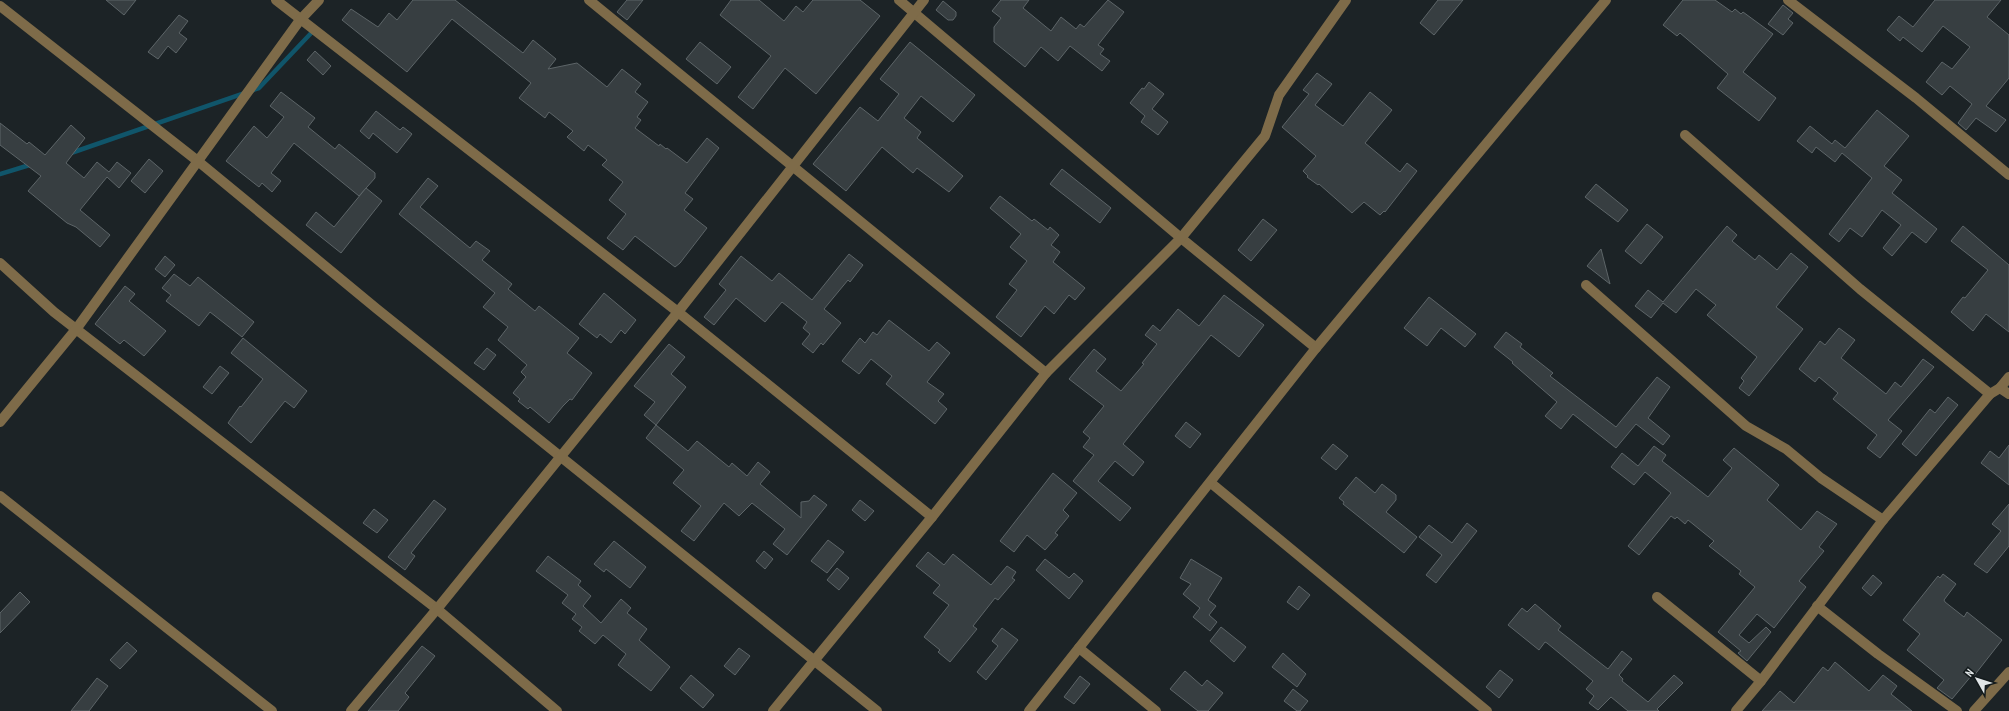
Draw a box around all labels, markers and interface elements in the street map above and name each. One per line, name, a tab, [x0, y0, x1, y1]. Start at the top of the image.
north arrow	[1957, 659, 1997, 699]
text: N	[1962, 666, 1977, 679]

